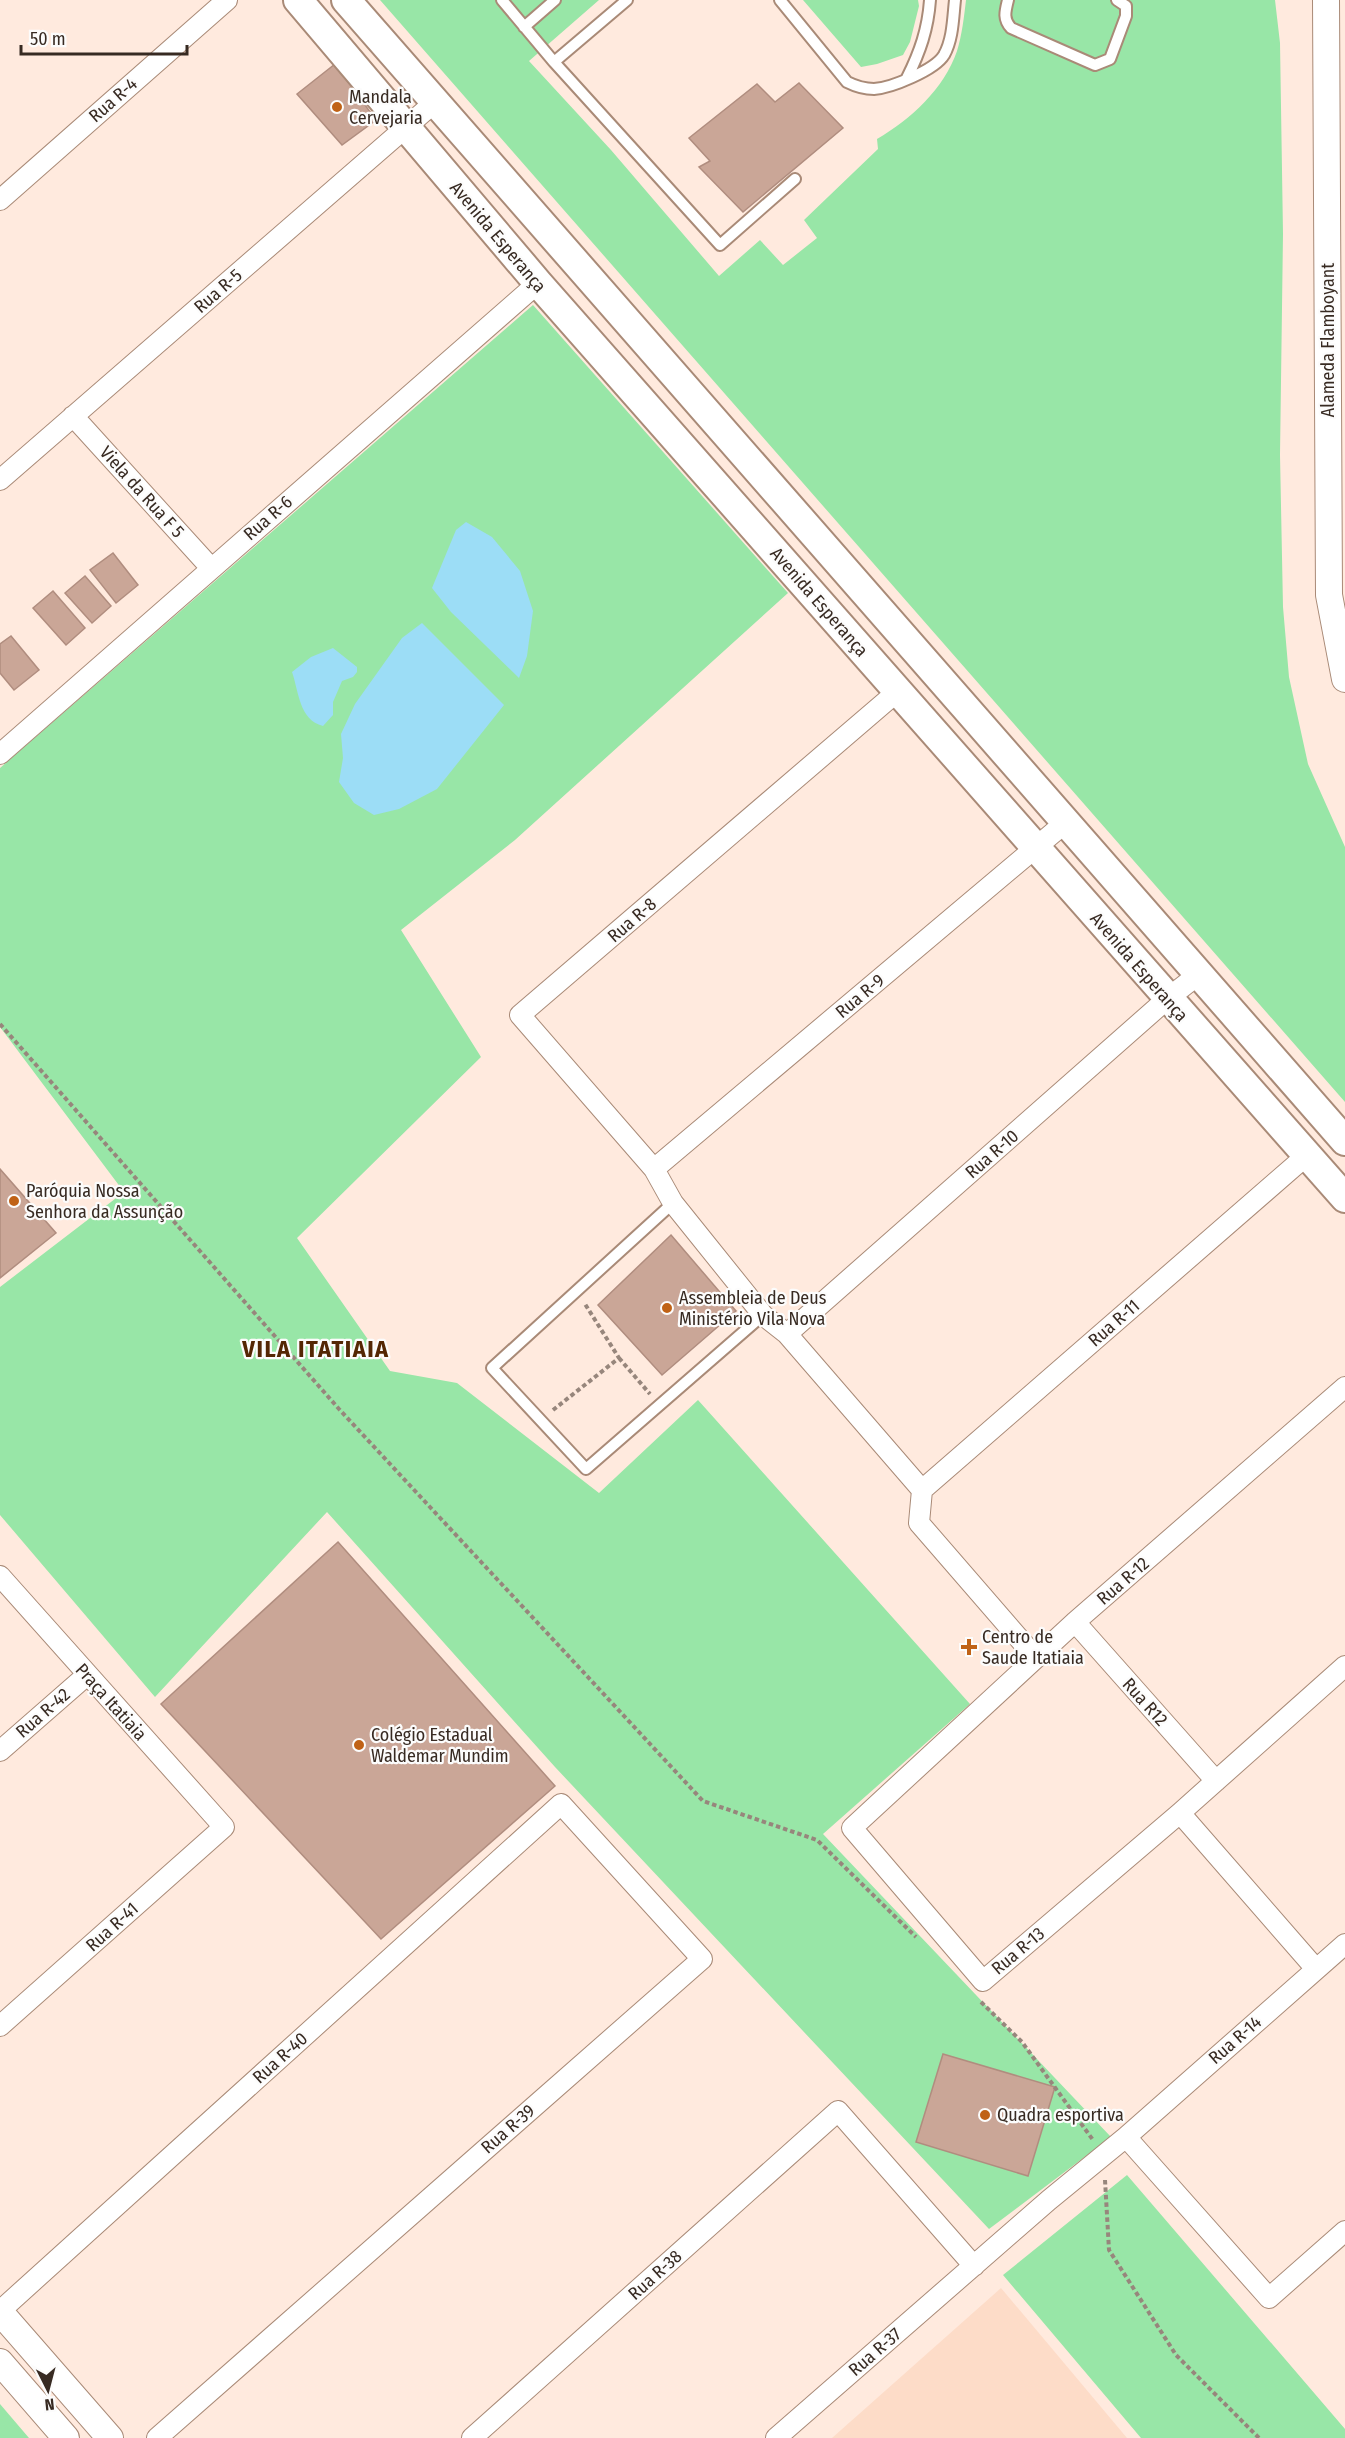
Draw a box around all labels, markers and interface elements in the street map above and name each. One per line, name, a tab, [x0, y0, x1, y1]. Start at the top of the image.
scale bar	[21, 18, 188, 56]
text: 50 m	[30, 28, 66, 50]
street label: Rua R-4	[84, 73, 142, 127]
place label: Mandala Cervejaria	[349, 86, 423, 129]
marker: Mandala Cervejaria	[330, 100, 344, 114]
street label: Avenida Esperança	[445, 177, 551, 297]
street label: Alameda Flamboyant	[1317, 263, 1339, 417]
street label: Rua R-5	[190, 264, 246, 318]
street label: Viela da Rua F 5	[95, 442, 189, 542]
street label: Rua R-6	[239, 491, 297, 545]
street label: Avenida Esperança	[765, 543, 873, 661]
street label: Rua R-8	[603, 893, 661, 947]
street label: Avenida Esperança	[1085, 908, 1193, 1026]
street label: Rua R-9	[831, 969, 889, 1023]
street label: Rua R-10	[961, 1125, 1023, 1183]
place label: Paróquia Nossa Senhora da Assunção	[26, 1180, 183, 1223]
marker: Paróquia Nossa Senhora da Assunção	[7, 1194, 21, 1208]
place label: Assembleia de Deus Ministério Vila Nova	[679, 1287, 827, 1330]
street label: Rua R-11	[1084, 1295, 1144, 1351]
marker: Assembleia de Deus Ministério Vila Nova	[660, 1301, 674, 1315]
district label: VILA ITATIAIA	[241, 1335, 390, 1363]
street label: Rua R-12	[1092, 1552, 1154, 1610]
place label: Centro de Saude Itatiaia	[982, 1626, 1084, 1669]
marker: Centro de Saude Itatiaia	[960, 1638, 978, 1656]
street label: Praça Itatiaia	[71, 1659, 151, 1745]
street label: Rua R12	[1118, 1673, 1172, 1731]
street label: Rua R-42	[11, 1683, 75, 1742]
place label: Colégio Estadual Waldemar Mundim	[371, 1724, 509, 1767]
marker: Colégio Estadual Waldemar Mundim	[352, 1738, 366, 1752]
street label: Rua R-41	[81, 1898, 143, 1956]
street label: Rua R-13	[987, 1923, 1049, 1979]
street label: Rua R-14	[1204, 2011, 1266, 2069]
street label: Rua R-40	[248, 2028, 312, 2088]
street label: Rua R-39	[477, 2100, 539, 2158]
place label: Quadra esportiva	[997, 2104, 1124, 2126]
marker: Quadra esportiva	[978, 2108, 992, 2122]
street label: Rua R-38	[624, 2245, 686, 2305]
street label: Rua R-37	[844, 2323, 906, 2381]
north arrow	[18, 2360, 78, 2420]
text: N	[44, 2394, 55, 2414]

